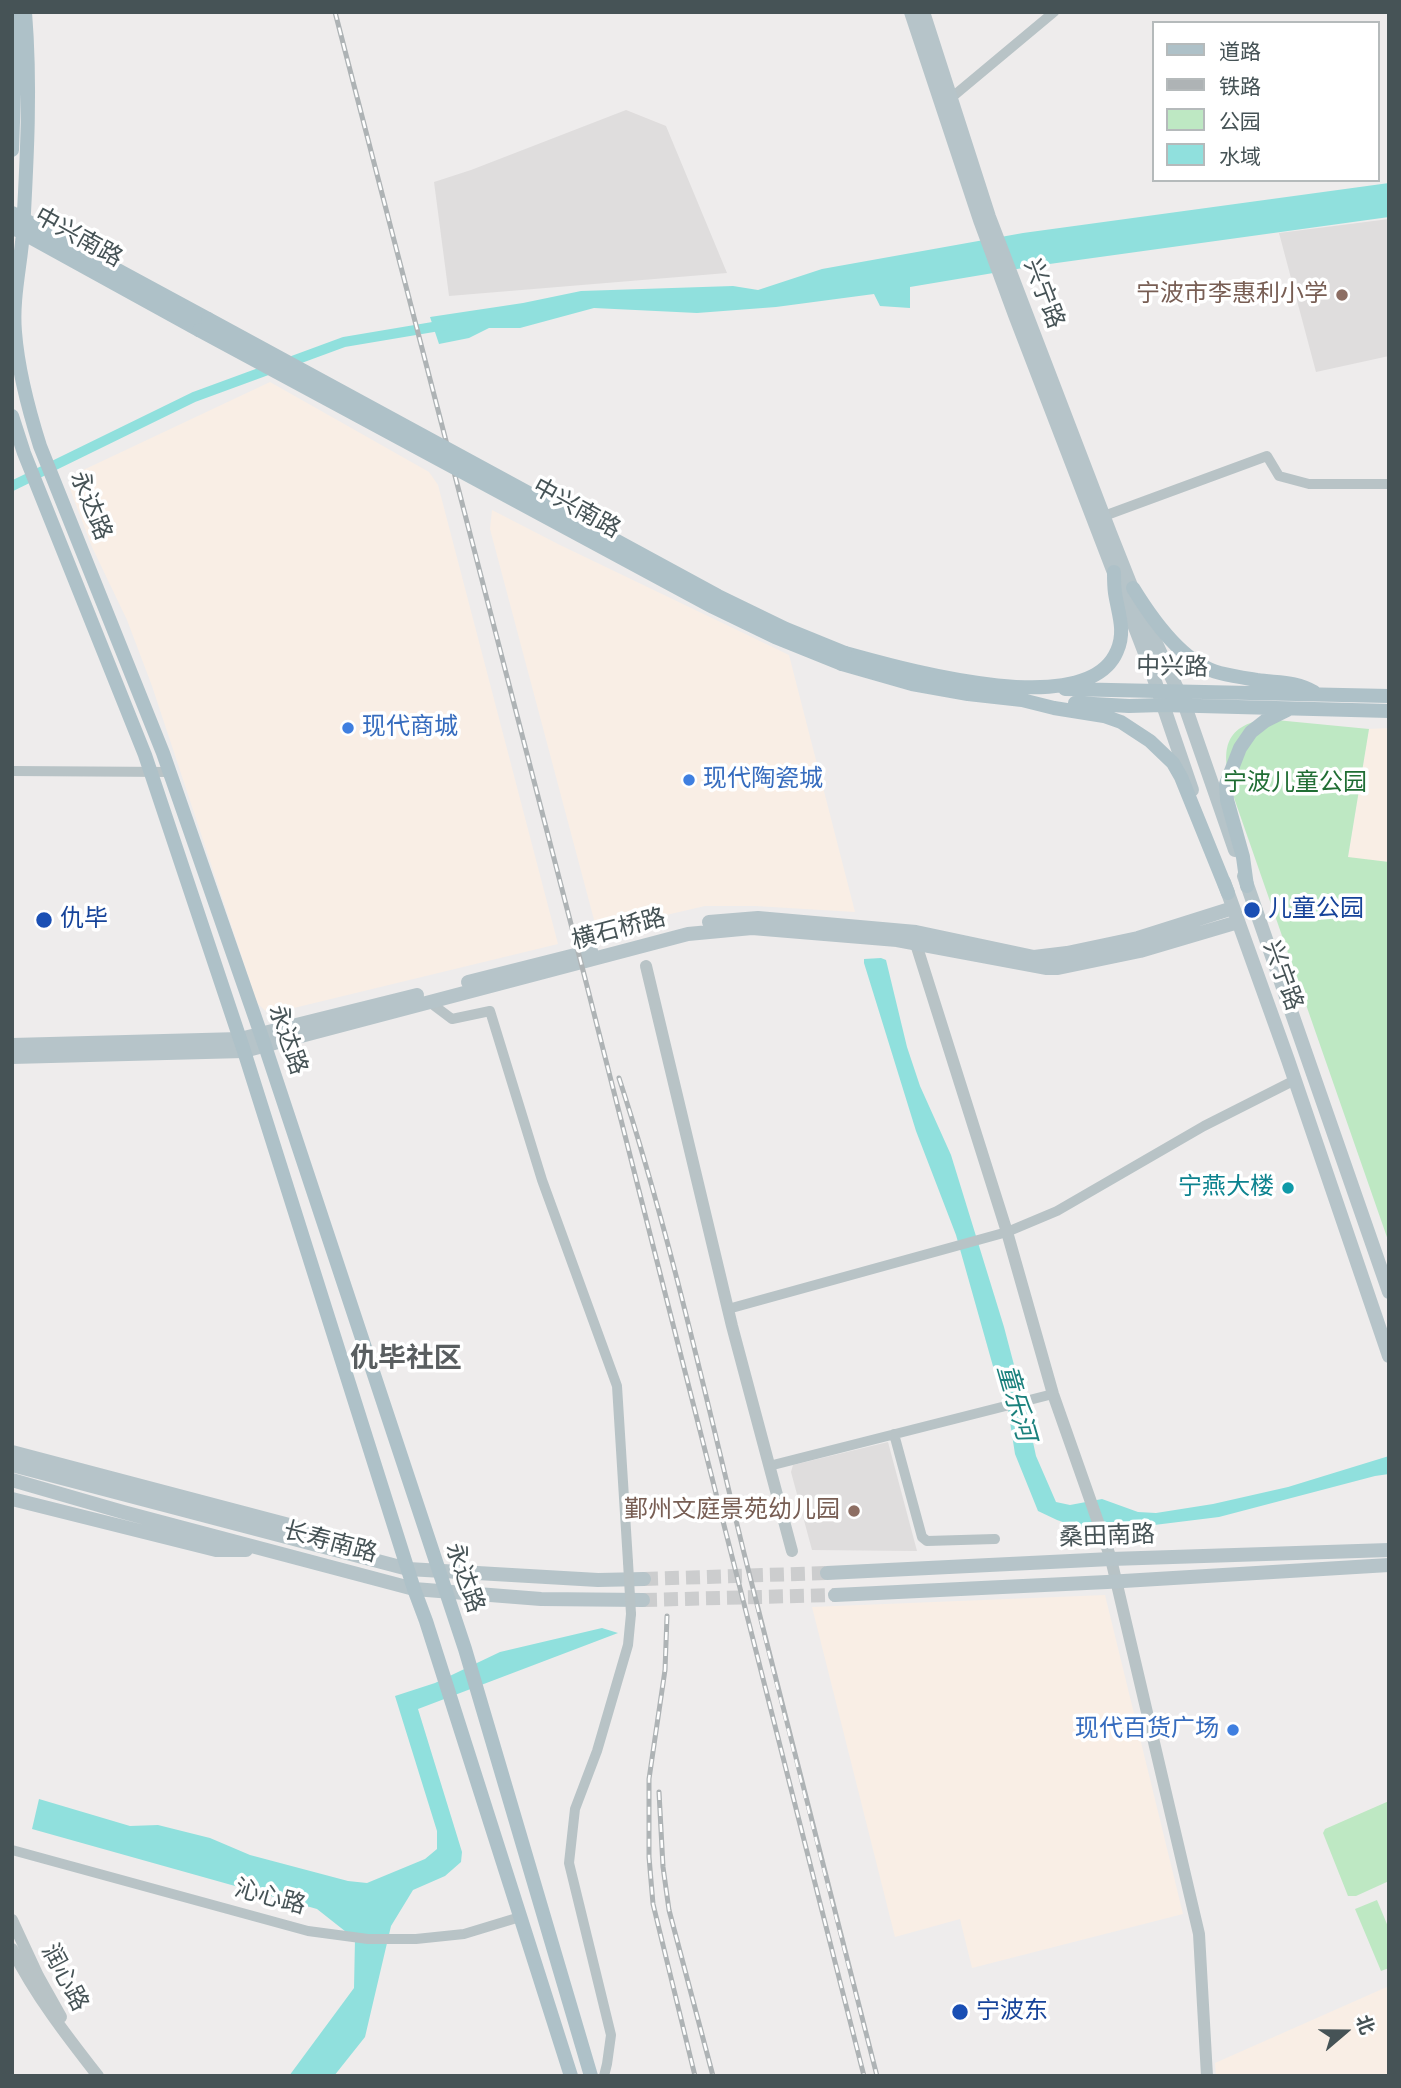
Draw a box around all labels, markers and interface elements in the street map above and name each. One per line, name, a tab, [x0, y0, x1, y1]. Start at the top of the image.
legend	[1152, 21, 1380, 182]
text: 道路	[1219, 39, 1261, 65]
text: 铁路	[1219, 74, 1261, 100]
text: 公园	[1219, 109, 1261, 135]
text: 水域	[1219, 144, 1261, 170]
street label: 中兴南路	[29, 202, 127, 274]
street label: 兴宁路	[1017, 255, 1069, 333]
place label: 宁波市李惠利小学	[1136, 281, 1328, 309]
marker: 宁波市李惠利小学	[1334, 287, 1350, 303]
street label: 永达路	[63, 467, 117, 545]
street label: 中兴南路	[527, 473, 625, 545]
street label: 中兴路	[1136, 653, 1208, 683]
place label: 现代商城	[362, 714, 458, 742]
marker: 现代商城	[340, 720, 356, 736]
place label: 现代陶瓷城	[703, 766, 823, 794]
park label: 宁波儿童公园	[1223, 770, 1367, 798]
marker: 现代陶瓷城	[681, 772, 697, 788]
place label: 儿童公园	[1268, 896, 1364, 924]
marker: 儿童公园	[1242, 900, 1262, 920]
street label: 横石桥路	[569, 904, 669, 956]
place label: 仇毕	[60, 906, 108, 934]
marker: 仇毕	[34, 910, 54, 930]
street label: 兴宁路	[1256, 937, 1308, 1015]
street label: 永达路	[262, 1001, 312, 1079]
place label: 宁燕大楼	[1178, 1174, 1274, 1202]
marker: 宁燕大楼	[1280, 1180, 1296, 1196]
district label: 仇毕社区	[350, 1343, 462, 1377]
water label: 童乐河	[989, 1361, 1041, 1445]
place label: 鄞州文庭景苑幼儿园	[624, 1497, 840, 1525]
marker: 鄞州文庭景苑幼儿园	[846, 1503, 862, 1519]
street label: 长寿南路	[280, 1517, 380, 1569]
street label: 桑田南路	[1059, 1521, 1155, 1553]
street label: 永达路	[439, 1539, 489, 1617]
place label: 现代百货广场	[1075, 1716, 1219, 1744]
marker: 现代百货广场	[1225, 1722, 1241, 1738]
street label: 沁心路	[231, 1875, 309, 1921]
street label: 润心路	[34, 1939, 94, 2017]
north arrow	[1310, 1997, 1380, 2067]
place label: 宁波东	[976, 1998, 1048, 2026]
marker: 宁波东	[950, 2002, 970, 2022]
text: 北	[1350, 2012, 1379, 2038]

